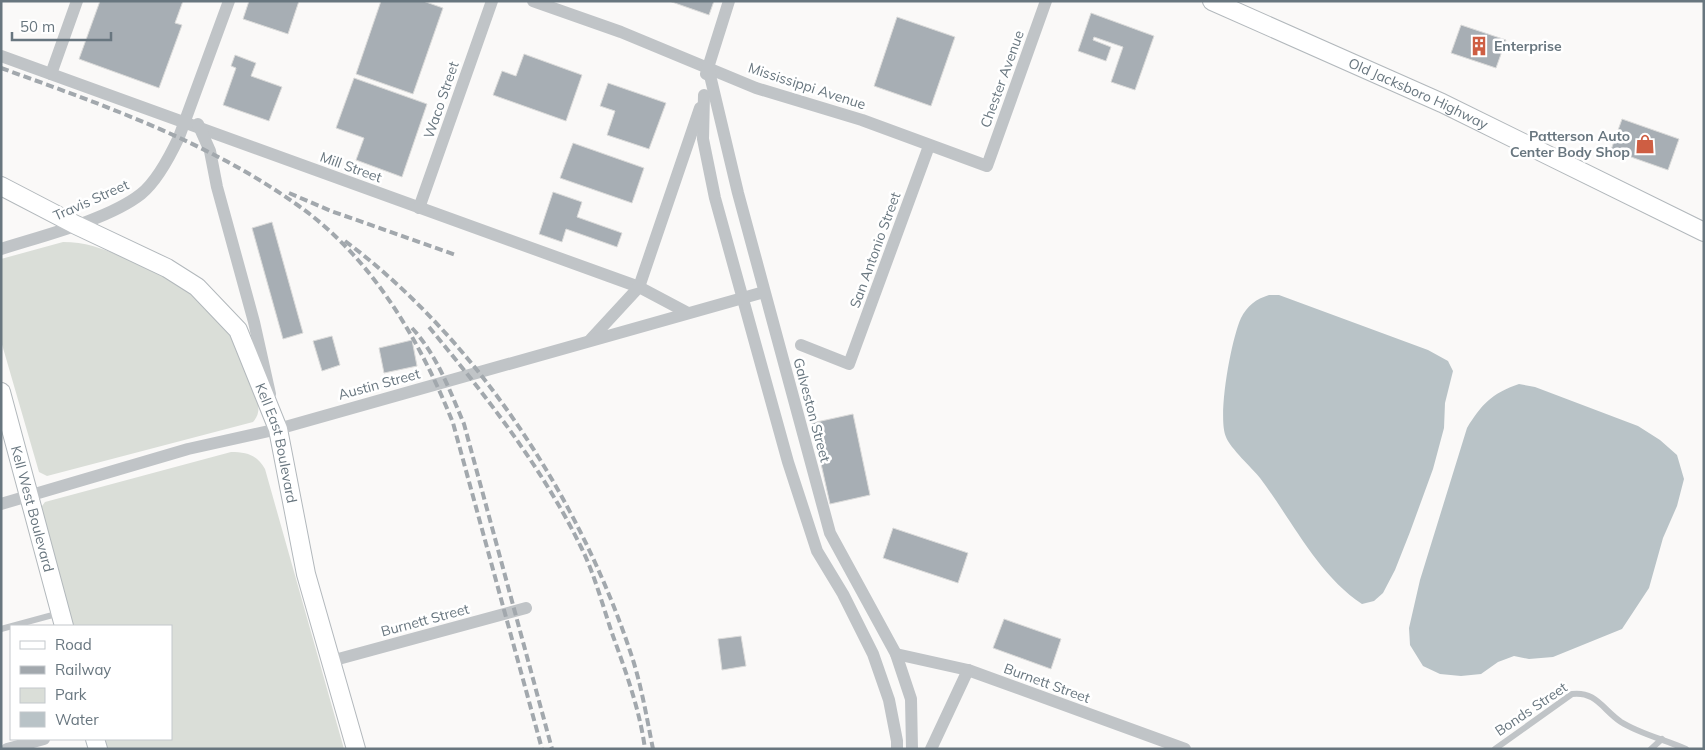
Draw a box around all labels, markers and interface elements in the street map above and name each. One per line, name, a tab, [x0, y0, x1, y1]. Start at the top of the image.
scale bar	[12, 10, 111, 42]
text: 50 m	[20, 17, 55, 36]
street label: Chester Avenue	[976, 28, 1028, 130]
building icon: Enterprise	[1468, 35, 1490, 57]
place label: Enterprise	[1494, 37, 1562, 55]
street label: Old Jacksboro Highway	[1346, 54, 1492, 134]
street label: Waco Street	[419, 59, 463, 141]
street label: Mississippi Avenue	[746, 59, 868, 113]
place label: Patterson Auto Center Body Shop	[1510, 127, 1630, 161]
shop icon: Patterson Auto Center Body Shop	[1634, 133, 1656, 155]
street label: Mill Street	[318, 148, 384, 186]
street label: Travis Street	[50, 175, 132, 225]
street label: San Antonio Street	[846, 189, 904, 310]
street label: Galveston Street	[789, 356, 835, 464]
street label: Austin Street	[336, 364, 422, 404]
street label: Kell East Boulevard	[251, 380, 301, 505]
street label: Kell West Boulevard	[7, 444, 58, 574]
street label: Burnett Street	[379, 600, 471, 640]
legend	[10, 625, 172, 740]
text: Road	[55, 635, 92, 654]
street label: Burnett Street	[1001, 659, 1093, 707]
text: Railway	[55, 660, 111, 679]
street label: Bonds Street	[1491, 678, 1571, 740]
text: Park	[55, 685, 87, 704]
text: Water	[55, 710, 99, 729]

